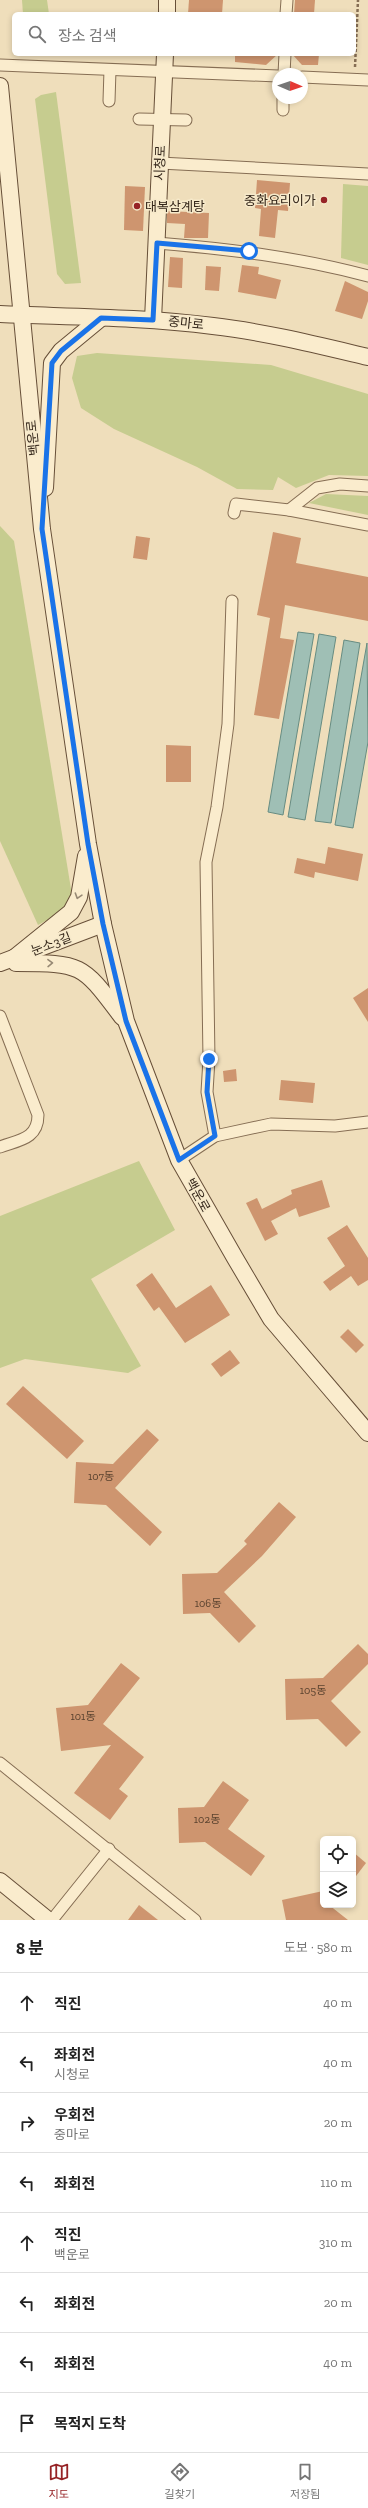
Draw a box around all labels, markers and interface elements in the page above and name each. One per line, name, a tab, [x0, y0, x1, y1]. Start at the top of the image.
search box	[12, 12, 356, 56]
icon: search	[26, 23, 48, 45]
text: 장소 검색	[58, 27, 117, 45]
north arrow	[272, 68, 308, 104]
street label: 시청로	[152, 145, 168, 181]
place label: 중화요리이가	[244, 193, 316, 208]
marker: 중화요리이가	[319, 195, 329, 205]
place label: 대복삼계탕	[145, 199, 205, 214]
marker: 대복삼계탕	[132, 201, 142, 211]
route start	[240, 242, 258, 260]
street label: 중마로	[167, 314, 205, 332]
street label: 백운로	[24, 419, 42, 457]
one-way arrow	[74, 893, 83, 900]
street label: 눈소3길	[29, 929, 73, 959]
one-way arrow	[47, 959, 53, 967]
route end	[200, 1050, 218, 1068]
street label: 백운로	[183, 1176, 213, 1214]
house number: 107동	[88, 1470, 114, 1483]
house number: 106동	[195, 1597, 221, 1610]
house number: 105동	[300, 1684, 326, 1697]
house number: 101동	[71, 1710, 95, 1723]
house number: 102동	[194, 1813, 220, 1826]
map controls	[320, 1836, 356, 1908]
button: locate	[320, 1836, 356, 1872]
button: layers	[320, 1872, 356, 1908]
text: 8 분	[16, 1938, 44, 1958]
text: 도보 · 580 m	[284, 1940, 352, 1955]
icon: ahead	[16, 1992, 38, 2014]
text: 직진	[54, 1995, 82, 2013]
text: 40 m	[323, 1995, 352, 2010]
text: 좌회전	[54, 2046, 95, 2064]
icon: left	[16, 2052, 38, 2074]
text: 40 m	[323, 2055, 352, 2070]
text: 시청로	[54, 2067, 90, 2082]
text: 우회전	[54, 2106, 95, 2124]
icon: right	[16, 2112, 38, 2134]
text: 20 m	[324, 2115, 352, 2130]
text: 중마로	[54, 2127, 90, 2142]
icon: left	[16, 2172, 38, 2194]
text: 좌회전	[54, 2175, 95, 2193]
text: 110 m	[320, 2175, 352, 2190]
text: 직진	[54, 2226, 82, 2244]
icon: ahead	[16, 2232, 38, 2254]
text: 310 m	[319, 2235, 352, 2250]
text: 백운로	[54, 2247, 90, 2262]
icon: left	[16, 2292, 38, 2314]
text: 좌회전	[54, 2295, 95, 2313]
text: 20 m	[324, 2295, 352, 2310]
icon: left	[16, 2352, 38, 2374]
text: 좌회전	[54, 2355, 95, 2373]
text: 40 m	[323, 2355, 352, 2370]
icon: arrive	[16, 2412, 38, 2434]
text: 목적지 도착	[54, 2415, 126, 2433]
tab: 지도	[48, 2461, 70, 2501]
tab: 길찾기	[165, 2461, 195, 2501]
tab: 저장됨	[290, 2461, 320, 2501]

